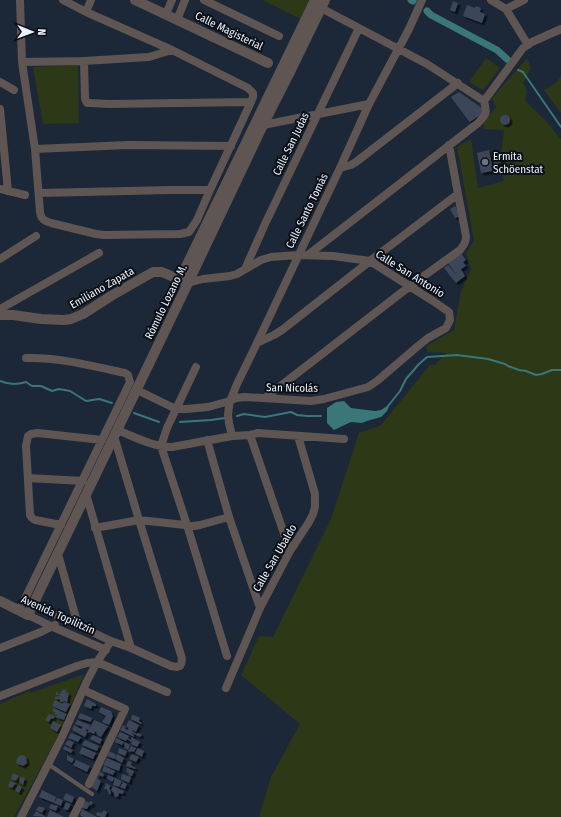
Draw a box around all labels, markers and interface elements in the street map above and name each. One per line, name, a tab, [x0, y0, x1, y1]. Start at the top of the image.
street label: Calle Magisterial	[193, 9, 265, 53]
north arrow	[12, 12, 52, 52]
text: N	[35, 29, 48, 36]
street label: Calle San Judas	[270, 110, 312, 178]
place label: Ermita Schöenstat	[493, 150, 544, 176]
marker: Ermita Schöenstat	[480, 157, 490, 167]
street label: Calle Santo Tomás	[283, 171, 331, 251]
street label: Calle San Antonio	[373, 248, 447, 301]
street label: Rómulo Lozano M.	[142, 263, 190, 341]
street label: Emiliano Zapata	[68, 264, 136, 312]
street label: San Nicolás	[266, 381, 318, 395]
street label: Calle San Ubaldo	[250, 522, 300, 594]
street label: Avenida Topilitzín	[19, 593, 97, 637]

